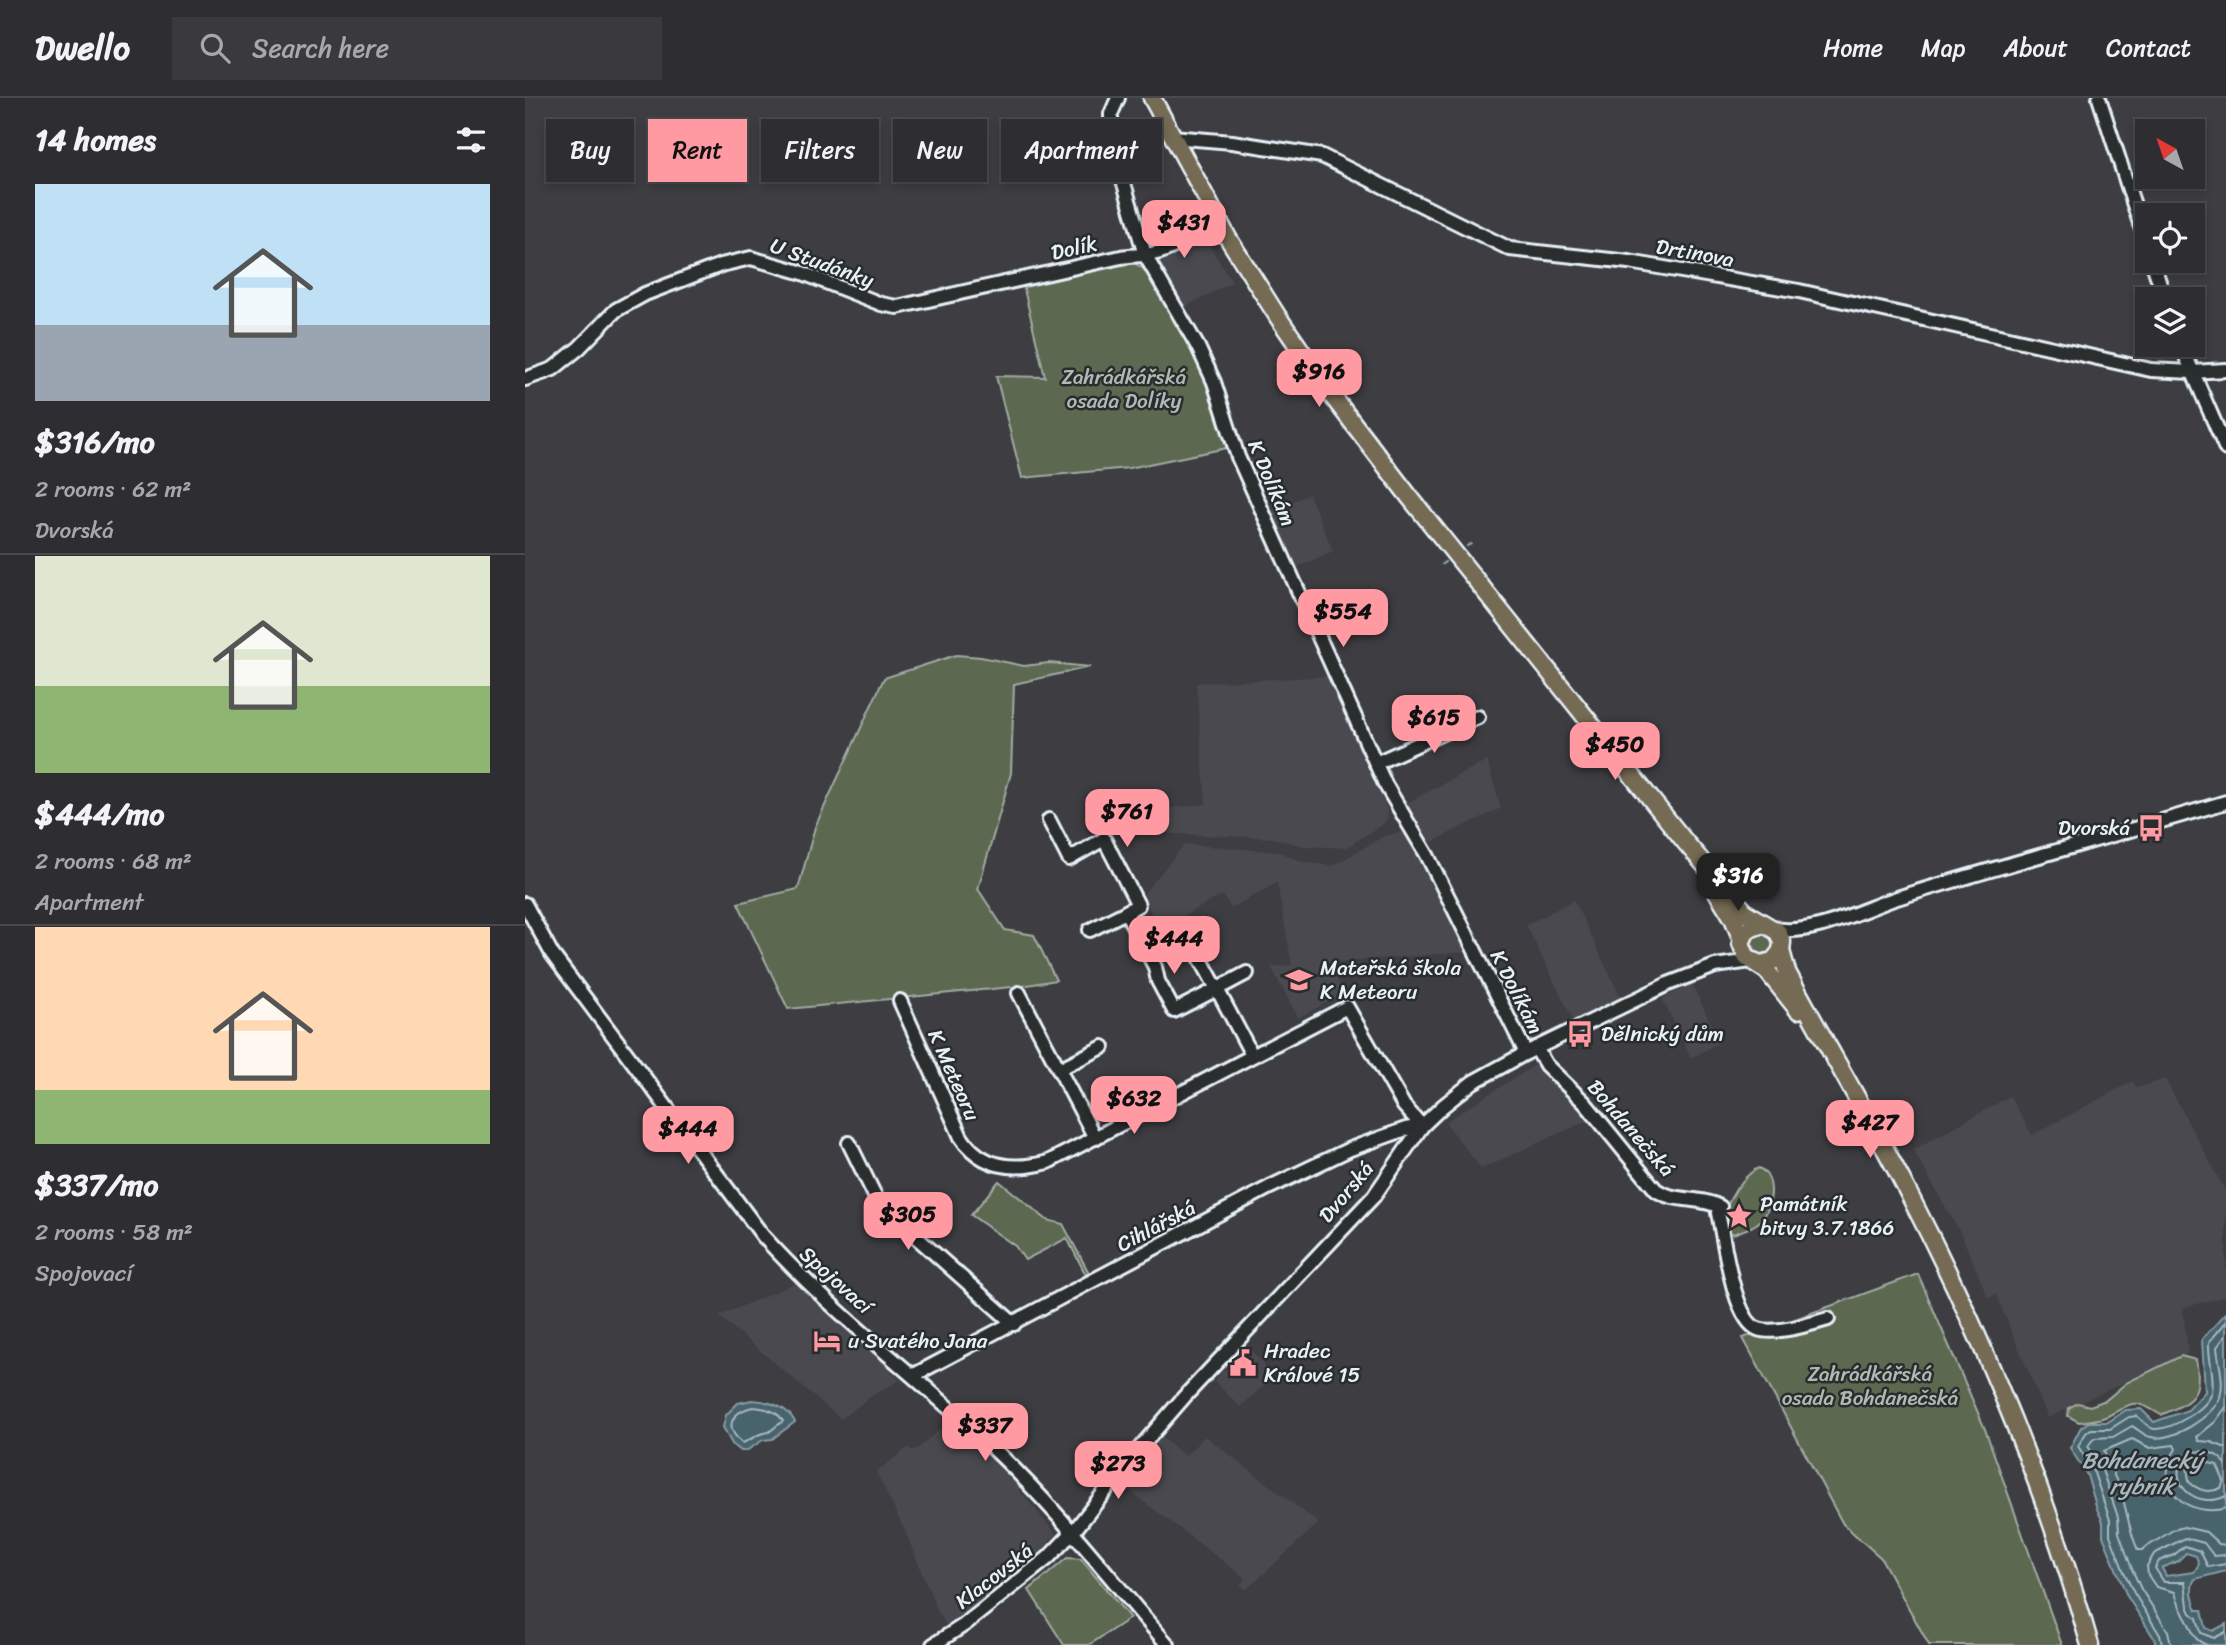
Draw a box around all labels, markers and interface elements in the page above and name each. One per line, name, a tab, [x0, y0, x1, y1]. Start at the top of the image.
search box	[172, 17, 662, 80]
text: Dwello	[35, 19, 130, 77]
text: Search here	[252, 25, 389, 71]
text: Home	[1823, 27, 1883, 69]
text: Map	[1921, 27, 1965, 69]
text: About	[2003, 27, 2068, 69]
text: Contact	[2106, 27, 2191, 69]
icon: search	[196, 29, 234, 67]
text: 14 homes	[35, 113, 156, 167]
chip: Buy	[546, 119, 634, 182]
chip: Rent	[648, 119, 747, 182]
chip: Filters	[761, 119, 879, 182]
chip: New	[893, 119, 987, 182]
chip: Apartment	[1001, 119, 1162, 182]
north arrow	[2135, 119, 2205, 189]
map controls	[2135, 119, 2205, 357]
icon: filters	[452, 121, 490, 159]
pin: $431	[1143, 200, 1225, 260]
text: $431	[1158, 202, 1210, 243]
button: locate	[2135, 203, 2205, 273]
street label: Dolík	[1047, 224, 1101, 272]
street label: U Studánky	[765, 227, 879, 299]
street label: Drtinova	[1653, 227, 1737, 279]
icon: home	[200, 230, 326, 356]
button: layers	[2135, 287, 2205, 357]
pin: $916	[1278, 350, 1360, 409]
text: $916	[1293, 351, 1345, 392]
park label: Zahrádkářská osada Dolíky	[1062, 358, 1187, 420]
text: $316/mo	[35, 415, 155, 469]
street label: K Dolíkám	[1237, 434, 1307, 532]
text: 2 rooms · 62 m²	[35, 469, 191, 510]
text: Dvorská	[35, 510, 114, 551]
pin: $554	[1302, 589, 1384, 649]
text: $554	[1314, 591, 1372, 632]
icon: home	[200, 602, 326, 728]
pin: $615	[1393, 696, 1475, 755]
text: $615	[1408, 697, 1460, 738]
pin: $450	[1574, 722, 1656, 782]
text: $450	[1586, 724, 1644, 765]
text: $444/mo	[35, 787, 165, 841]
pin: $761	[1086, 790, 1168, 849]
text: $761	[1101, 791, 1153, 832]
place label: Dvorská	[2058, 809, 2130, 847]
bus stop icon: Dvorská	[2136, 813, 2166, 843]
text: 2 rooms · 68 m²	[35, 841, 192, 882]
pin: $316	[1697, 854, 1779, 913]
text: $316	[1712, 855, 1764, 896]
text: Apartment	[35, 882, 144, 923]
pin: $444	[1133, 916, 1215, 976]
text: $444	[1145, 918, 1203, 959]
street label: K Dolíkám	[1479, 943, 1555, 1041]
place label: Mateřská škola K Meteoru	[1320, 949, 1462, 1011]
school or university icon: Mateřská škola K Meteoru	[1284, 965, 1314, 995]
icon: home	[200, 973, 326, 1099]
place label: Dělnický dům	[1601, 1015, 1724, 1053]
bus stop icon: Dělnický dům	[1565, 1019, 1595, 1049]
street label: K Meteoru	[917, 1023, 991, 1128]
street label: Bohdanečská	[1577, 1070, 1685, 1186]
pin: $632	[1093, 1076, 1175, 1136]
text: $632	[1107, 1078, 1161, 1119]
pin: $427	[1829, 1100, 1911, 1160]
text: $427	[1842, 1102, 1898, 1143]
pin: $444	[647, 1107, 729, 1166]
text: $444	[659, 1108, 717, 1149]
street label: Dvorská	[1308, 1152, 1384, 1232]
text: $337/mo	[35, 1158, 158, 1212]
place label: Památník bitvy 3.7.1866	[1760, 1185, 1894, 1247]
street label: Cihlářská	[1109, 1189, 1203, 1263]
pin: $305	[867, 1192, 949, 1252]
text: $305	[880, 1194, 936, 1235]
place icon: Památník bitvy 3.7.1866	[1724, 1201, 1754, 1231]
text: 2 rooms · 58 m²	[35, 1212, 193, 1253]
street label: Spojovací	[790, 1236, 883, 1325]
text: Spojovací	[35, 1253, 133, 1294]
place label: u Svatého Jana	[848, 1322, 988, 1360]
hotel icon: u Svatého Jana	[812, 1326, 842, 1356]
place label: Hradec Králové 15	[1264, 1332, 1361, 1394]
public building icon: Hradec Králové 15	[1228, 1348, 1258, 1378]
park label: Zahrádkářská osada Bohdanečská	[1782, 1355, 1959, 1417]
pin: $337	[944, 1404, 1026, 1463]
text: $337	[958, 1405, 1012, 1446]
water label: Bohdanecký rybník	[2081, 1440, 2207, 1507]
pin: $273	[1077, 1442, 1159, 1501]
text: $273	[1091, 1443, 1145, 1484]
street label: Klacovská	[946, 1533, 1042, 1619]

